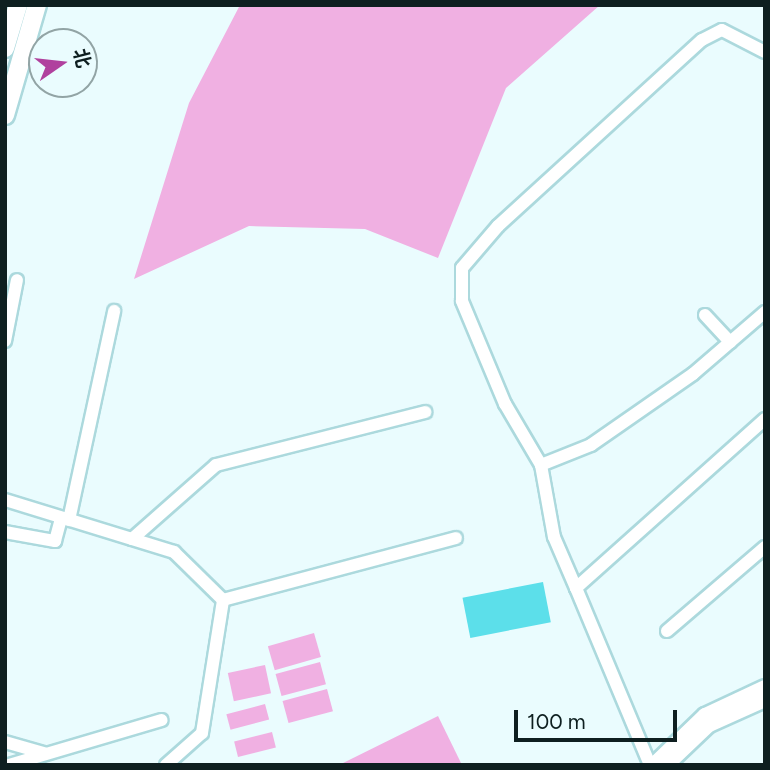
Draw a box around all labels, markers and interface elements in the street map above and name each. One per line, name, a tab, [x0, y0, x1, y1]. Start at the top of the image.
north arrow	[28, 28, 98, 98]
text: 北	[68, 46, 95, 70]
scale bar	[518, 696, 681, 740]
text: 100 m	[527, 709, 586, 734]

